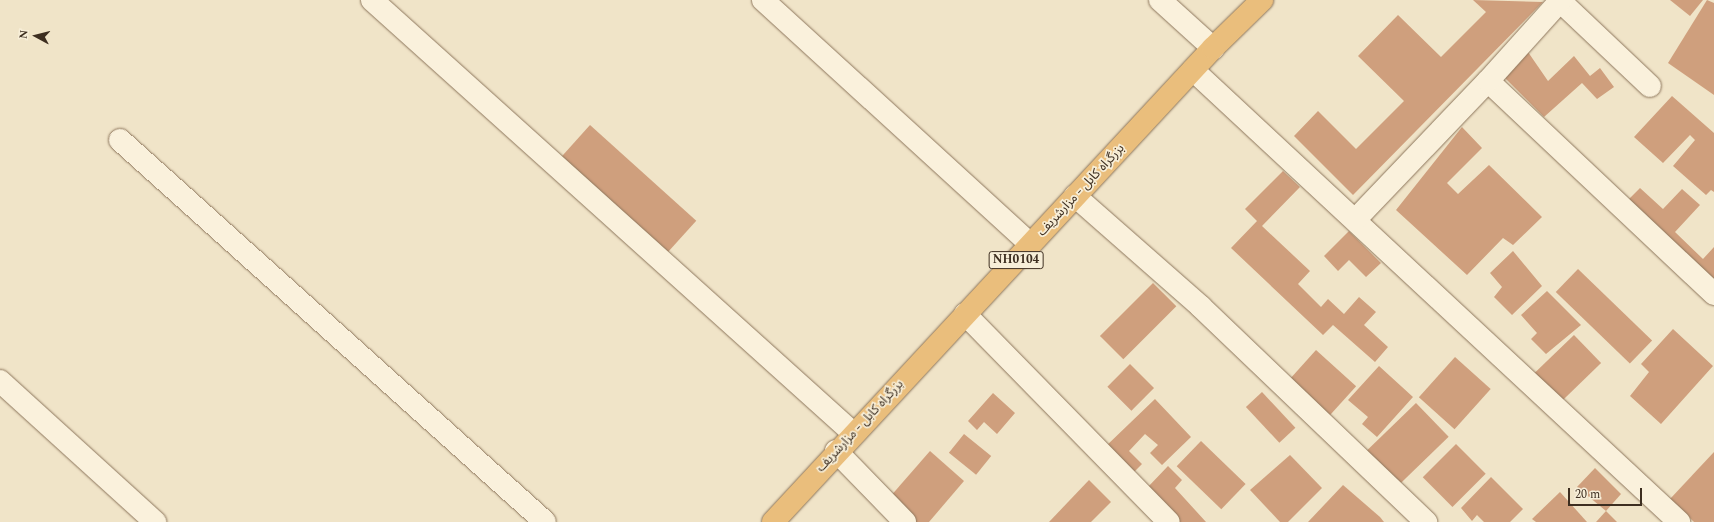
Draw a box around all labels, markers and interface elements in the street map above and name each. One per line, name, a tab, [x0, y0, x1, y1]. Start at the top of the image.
north arrow	[16, 16, 56, 56]
text: N	[15, 29, 33, 40]
street label: بزرگراه کابل - مزارشریف	[1034, 141, 1128, 239]
road number: NH0104	[988, 250, 1044, 270]
street label: بزرگراه کابل - مزارشریف	[813, 377, 907, 475]
scale bar	[1570, 480, 1644, 506]
text: 20 m	[1575, 485, 1600, 504]

